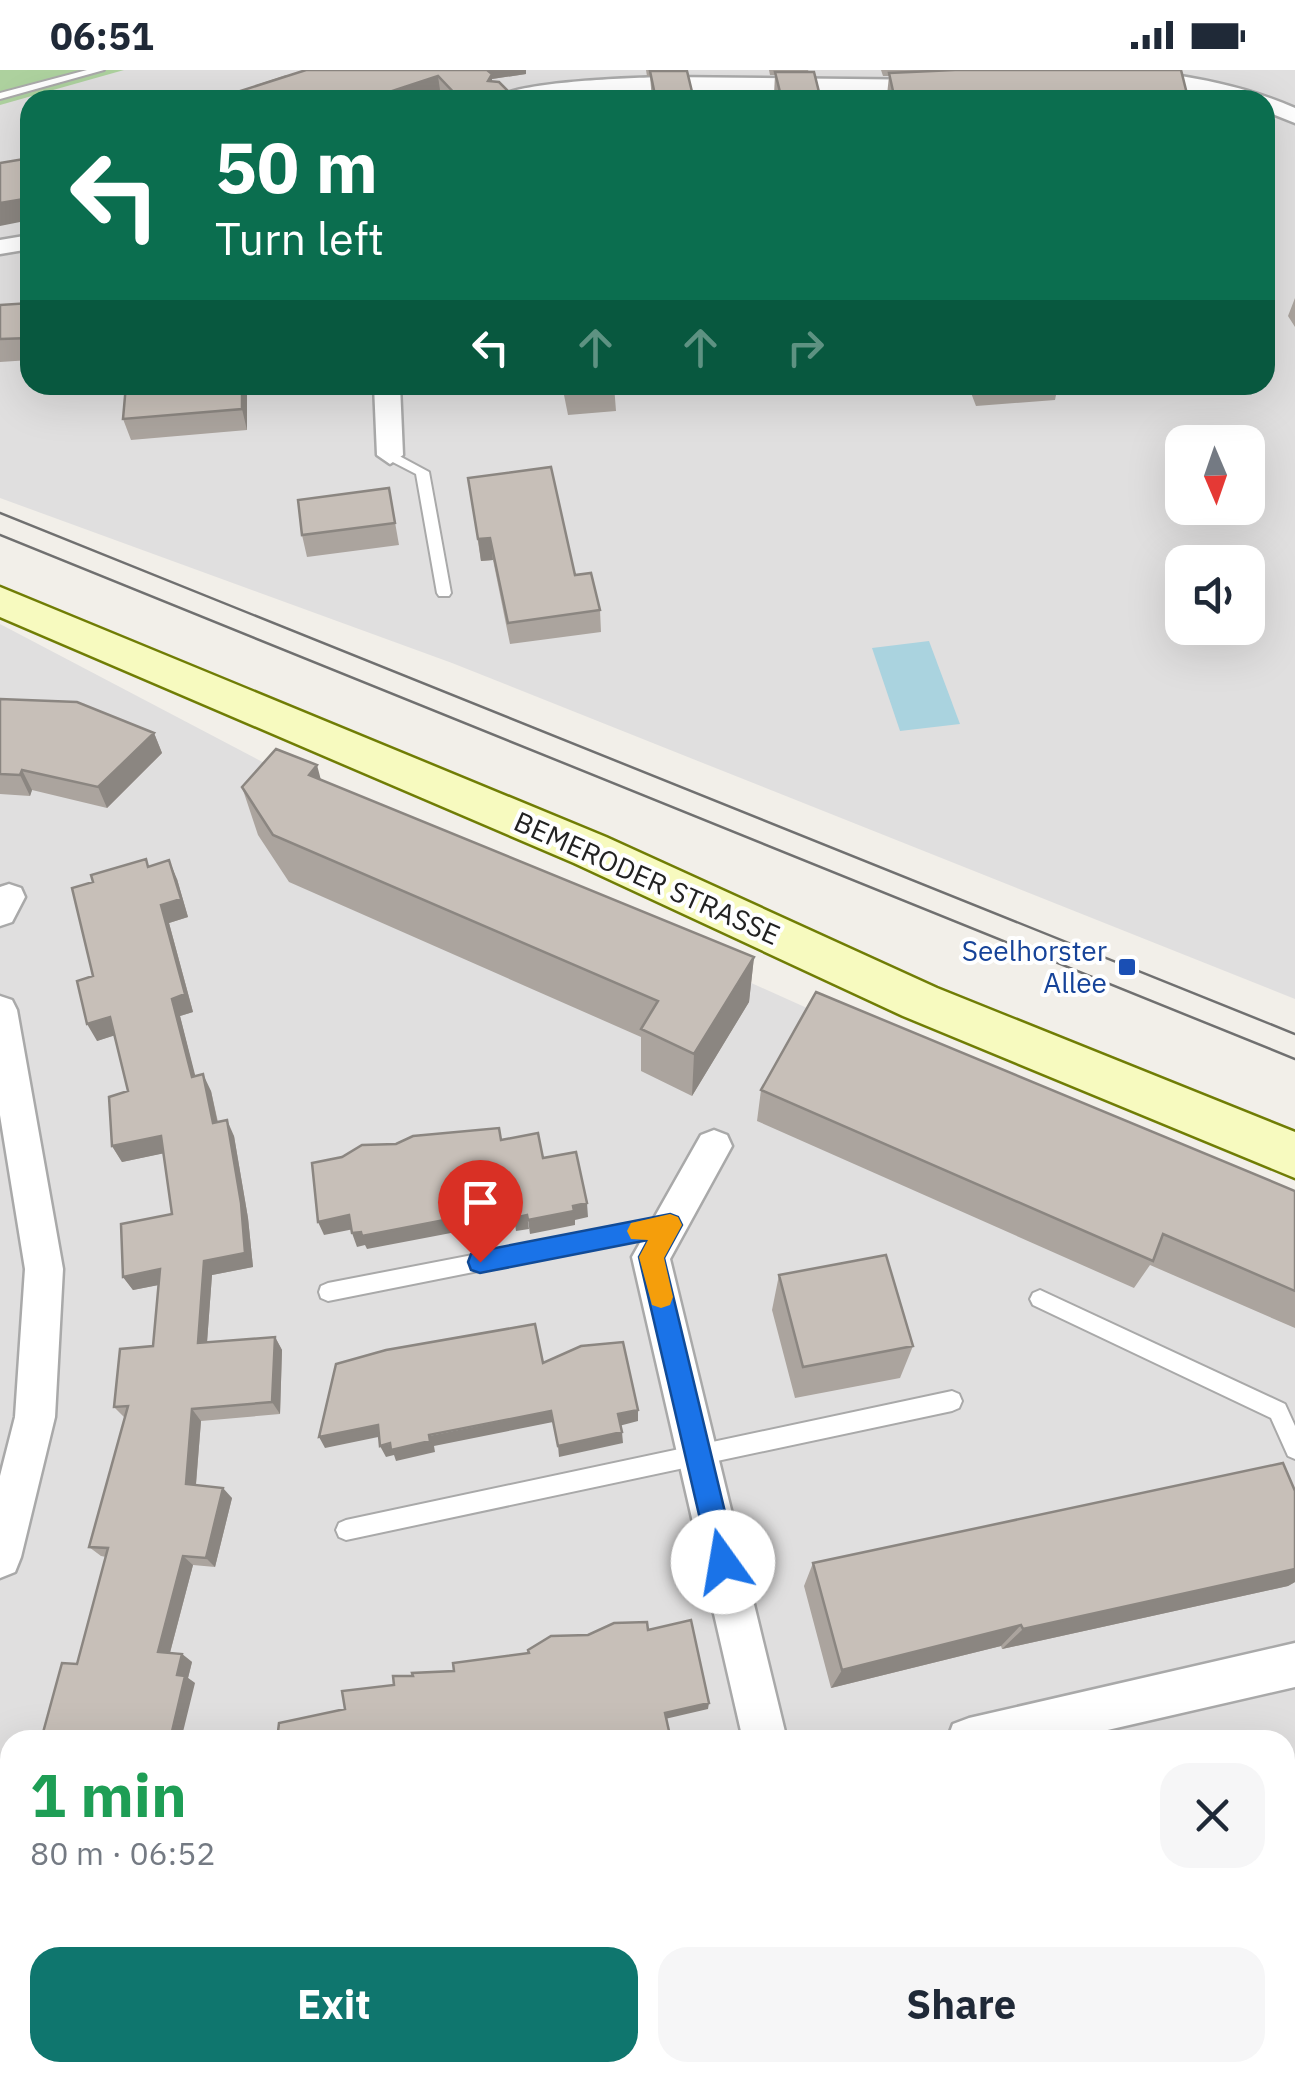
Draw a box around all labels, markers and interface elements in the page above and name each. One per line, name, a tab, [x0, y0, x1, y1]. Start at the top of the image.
text: 06:51	[50, 11, 154, 60]
text: 50 m	[215, 121, 378, 212]
icon: left	[50, 130, 180, 260]
text: Turn left	[215, 209, 384, 267]
icon: left	[463, 320, 518, 375]
icon: ahead	[568, 320, 623, 375]
icon: ahead	[673, 320, 728, 375]
icon: right	[778, 320, 833, 375]
north arrow	[1165, 425, 1265, 525]
map controls	[1165, 425, 1265, 645]
button: sound	[1165, 545, 1265, 645]
street label: BEMERODER STRASSE	[509, 802, 786, 953]
place label: Seelhorster Allee	[962, 932, 1107, 1001]
marker: Seelhorster Allee	[1116, 956, 1138, 978]
pin	[438, 1160, 523, 1263]
icon: arrive	[453, 1175, 508, 1230]
position arrow	[671, 1510, 775, 1614]
text: 1 min	[30, 1755, 187, 1834]
button: close	[1160, 1763, 1265, 1868]
text: 80 m · 06:52	[30, 1832, 216, 1874]
button: Exit	[30, 1947, 638, 2062]
button: Share	[658, 1947, 1265, 2062]

